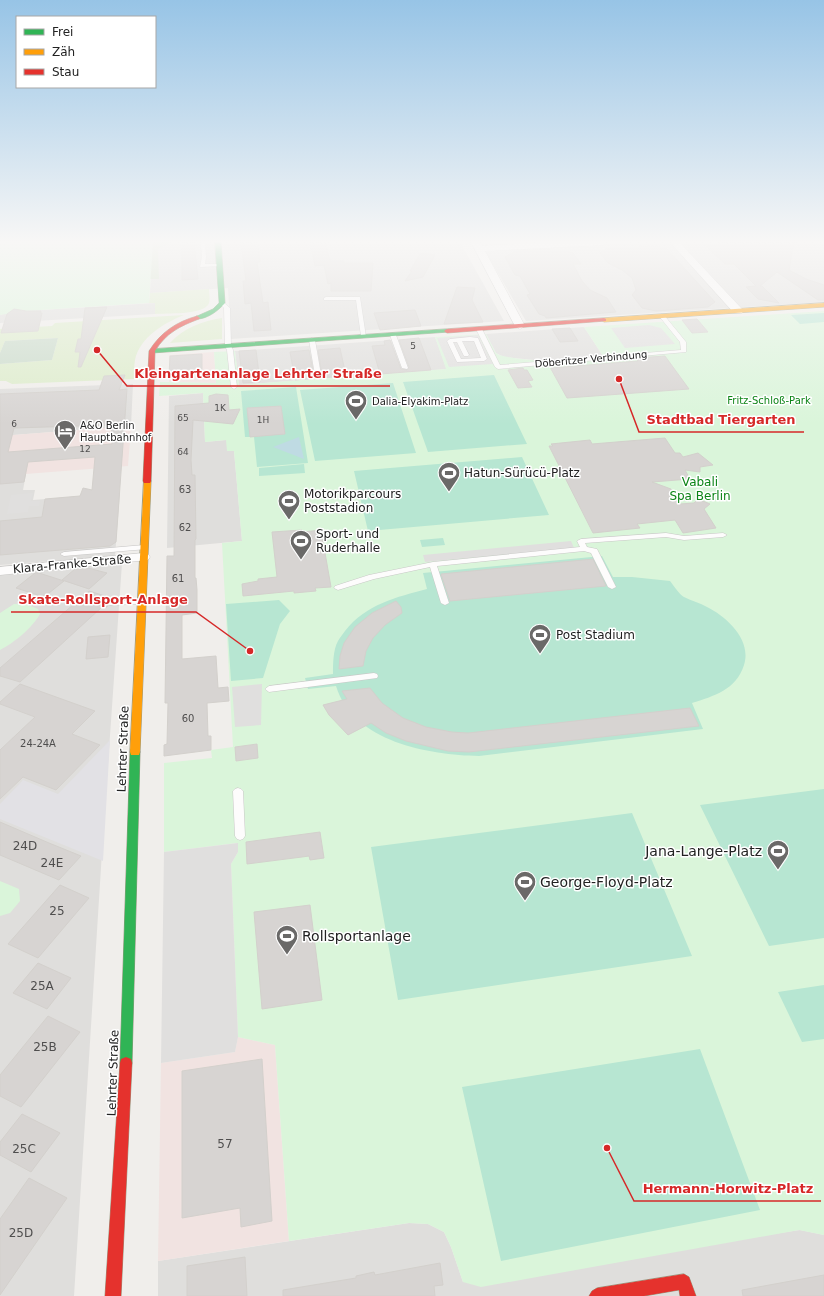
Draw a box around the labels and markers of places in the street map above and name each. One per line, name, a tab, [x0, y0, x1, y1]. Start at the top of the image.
callout: Kleingartenanlage Lehrter Straße	[127, 361, 390, 386]
sports icon: Dalia-Elyakim-Platz	[343, 388, 369, 421]
place label: Dalia-Elyakim-Platz	[372, 396, 468, 407]
callout: Stadtbad Tiergarten	[639, 407, 804, 432]
hotel icon: A&O Berlin Hauptbahnhof	[52, 418, 78, 451]
place label: A&O Berlin Hauptbahnhof	[80, 420, 152, 443]
sports icon: Hatun-Sürücü-Platz	[436, 460, 462, 493]
place label: Hatun-Sürücü-Platz	[464, 466, 580, 480]
place label: Motorikparcours Poststadion	[304, 487, 401, 515]
sports icon: Motorikparcours Poststadion	[276, 488, 302, 521]
place label: Sport- und Ruderhalle	[316, 527, 380, 555]
sports icon: Sport- und Ruderhalle	[288, 528, 314, 561]
callout: Skate-Rollsport-Anlage	[11, 587, 196, 612]
sports icon: Post Stadium	[527, 622, 553, 655]
place label: Post Stadium	[556, 628, 635, 642]
sports icon: Jana-Lange-Platz	[765, 838, 791, 871]
place label: Jana-Lange-Platz	[644, 843, 762, 859]
sports icon: George-Floyd-Platz	[512, 869, 538, 902]
place label: George-Floyd-Platz	[540, 874, 673, 890]
sports icon: Rollsportanlage	[274, 923, 300, 956]
place label: Rollsportanlage	[302, 928, 411, 944]
callout: Hermann-Horwitz-Platz	[634, 1176, 821, 1201]

